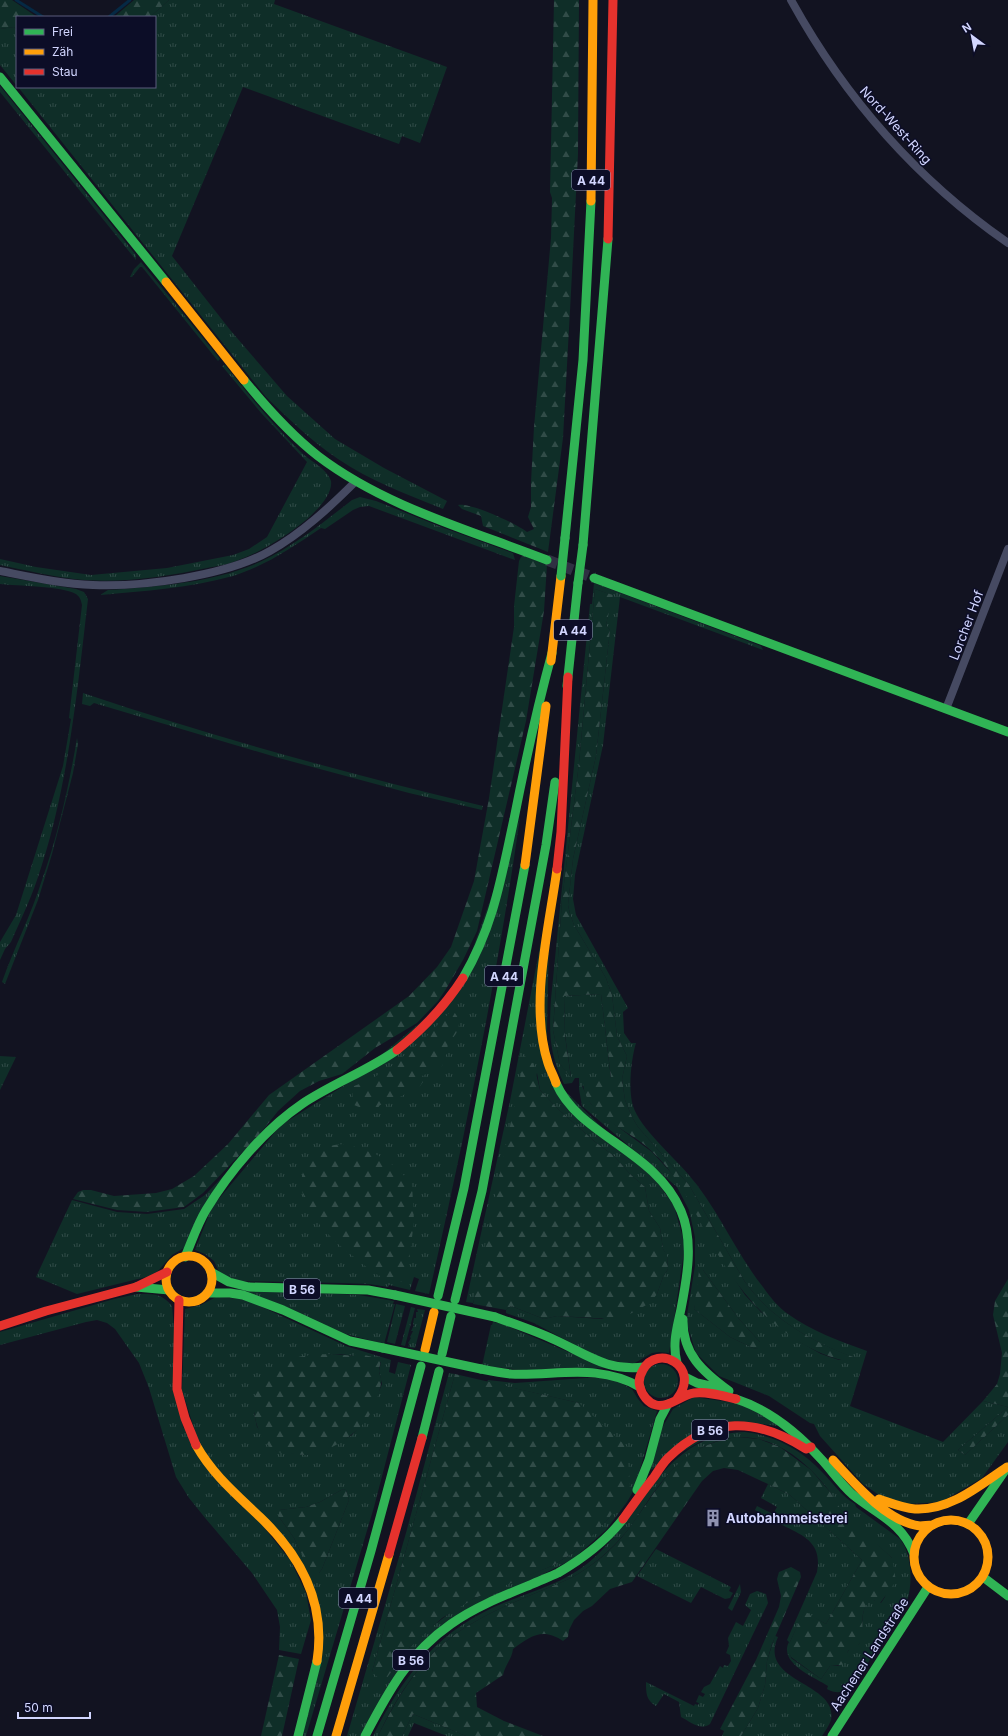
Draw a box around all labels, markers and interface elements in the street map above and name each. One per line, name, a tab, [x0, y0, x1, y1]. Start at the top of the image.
legend	[16, 16, 156, 88]
north arrow	[952, 16, 992, 56]
text: N	[959, 19, 974, 36]
text: Frei	[52, 24, 73, 39]
text: Zäh	[52, 44, 73, 59]
text: Stau	[52, 64, 78, 79]
street label: Nord-West-Ring	[857, 83, 935, 167]
road number: A 44	[572, 170, 610, 190]
street label: Lorcher Hof	[945, 588, 987, 662]
road number: A 44	[554, 620, 592, 640]
road number: A 44	[485, 966, 523, 986]
road number: B 56	[284, 1279, 320, 1299]
road number: B 56	[692, 1420, 728, 1440]
building icon: Autobahnmeisterei	[703, 1508, 723, 1528]
place label: Autobahnmeisterei	[726, 1510, 848, 1526]
road number: A 44	[339, 1588, 377, 1608]
street label: Aachener Landstraße	[826, 1594, 912, 1714]
road number: B 56	[393, 1650, 429, 1670]
scale bar	[18, 1694, 90, 1720]
text: 50 m	[24, 1700, 53, 1715]

